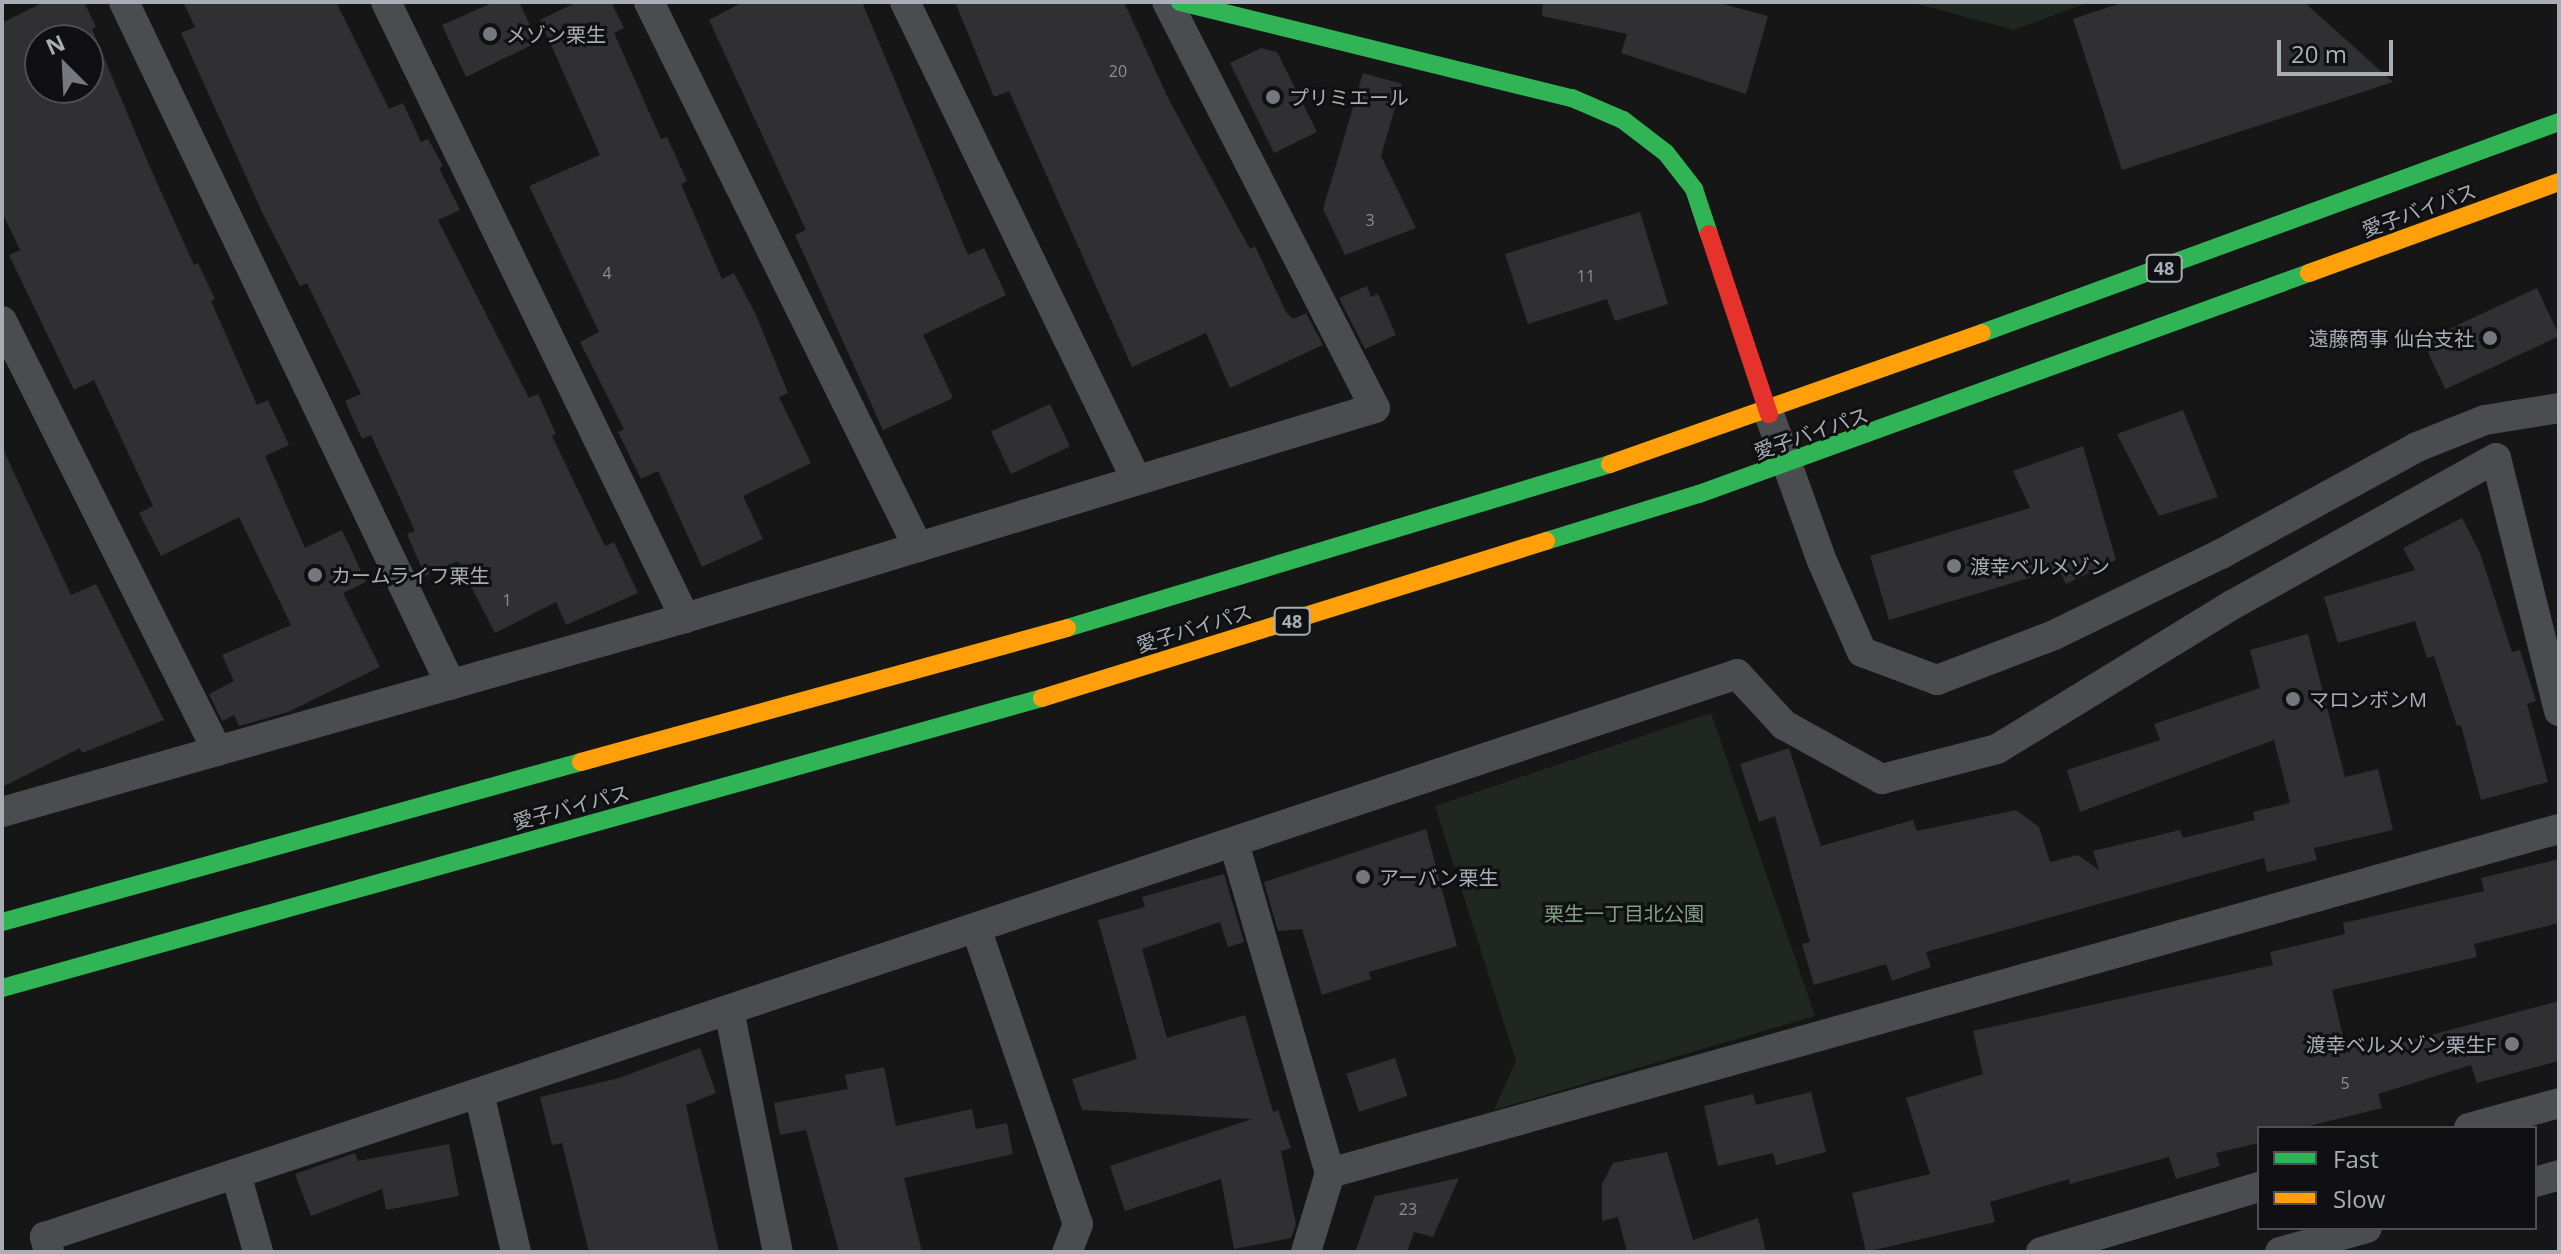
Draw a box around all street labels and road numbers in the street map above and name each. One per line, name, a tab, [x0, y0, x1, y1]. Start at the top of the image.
street label: 愛子バイパス	[2359, 178, 2479, 242]
road number: 48	[2144, 254, 2184, 282]
street label: 愛子バイパス	[1750, 402, 1872, 464]
street label: 愛子バイパス	[1133, 599, 1255, 657]
road number: 48	[1272, 607, 1312, 635]
street label: 愛子バイパス	[510, 780, 632, 834]

